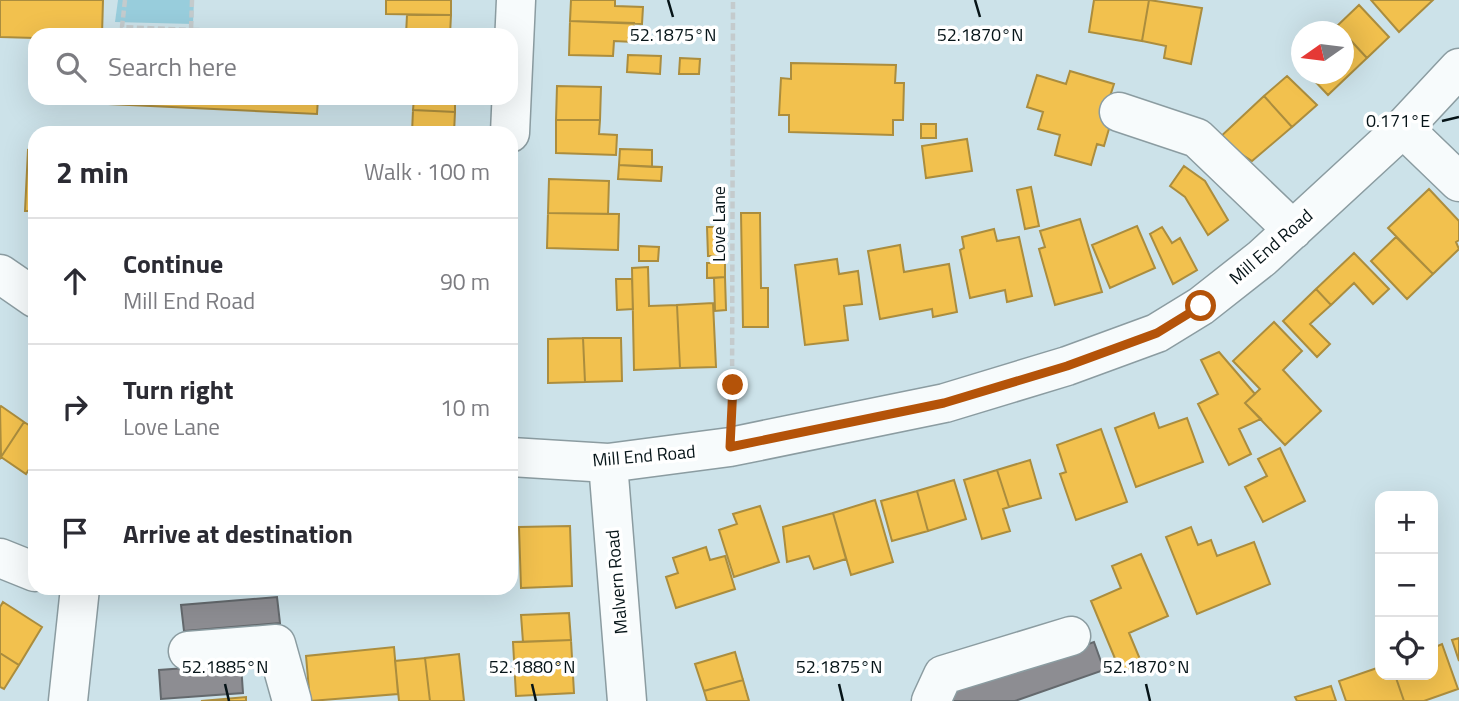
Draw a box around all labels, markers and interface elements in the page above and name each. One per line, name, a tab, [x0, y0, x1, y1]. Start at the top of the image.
text: 52.1875°N	[630, 21, 716, 48]
text: 52.1870°N	[937, 21, 1023, 48]
north arrow	[1291, 21, 1354, 84]
search box	[28, 28, 518, 105]
text: Search here	[108, 47, 237, 86]
icon: search	[52, 48, 90, 86]
text: 0.171°E	[1366, 107, 1430, 134]
text: 2 min	[56, 149, 129, 195]
text: Walk · 100 m	[364, 154, 490, 189]
street label: Love Lane	[705, 186, 732, 262]
street label: Mill End Road	[1223, 203, 1319, 291]
text: Continue	[123, 244, 223, 283]
icon: ahead	[56, 262, 94, 300]
text: 90 m	[440, 264, 490, 299]
text: Mill End Road	[123, 283, 255, 318]
route start	[1185, 290, 1216, 321]
route end	[717, 369, 748, 400]
text: Turn right	[123, 370, 234, 409]
icon: right	[56, 388, 94, 426]
text: 10 m	[440, 390, 490, 425]
text: Love Lane	[123, 409, 220, 444]
street label: Mill End Road	[591, 438, 697, 473]
map controls	[1375, 491, 1438, 680]
button: +	[1375, 491, 1438, 554]
icon: arrive	[56, 514, 94, 552]
text: Arrive at destination	[123, 514, 353, 553]
street label: Malvern Road	[598, 529, 635, 635]
button: −	[1375, 554, 1438, 617]
button: locate	[1375, 617, 1438, 680]
text: 52.1885°N	[182, 653, 268, 680]
text: 52.1880°N	[489, 653, 575, 680]
text: 52.1875°N	[796, 653, 882, 680]
text: 52.1870°N	[1103, 653, 1189, 680]

